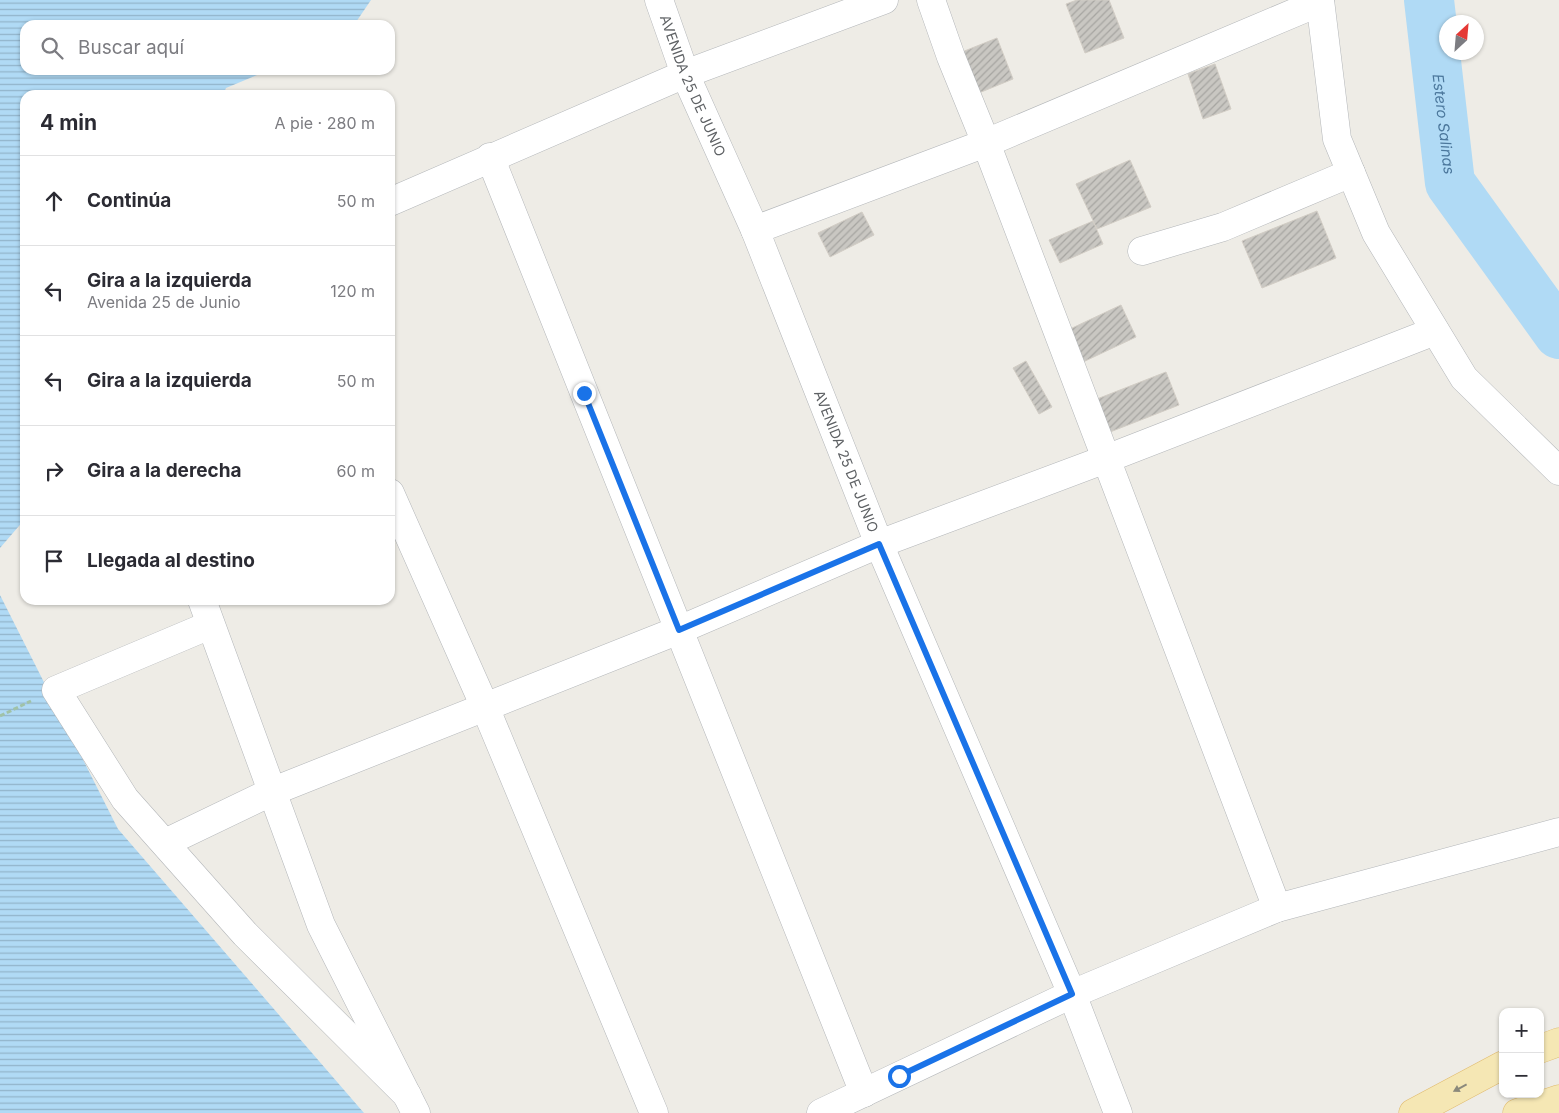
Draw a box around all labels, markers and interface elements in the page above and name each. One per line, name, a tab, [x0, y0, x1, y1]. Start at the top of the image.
street label: AVENIDA 25 DE JUNIO	[657, 12, 730, 159]
north arrow	[1439, 15, 1484, 60]
search box	[20, 20, 395, 75]
icon: search	[38, 34, 66, 62]
text: Buscar aquí	[78, 36, 184, 59]
water label: Estero Salinas	[1429, 73, 1459, 176]
text: 4 min	[40, 110, 97, 135]
text: A pie · 280 m	[275, 113, 375, 133]
icon: ahead	[40, 187, 68, 215]
text: Continúa	[87, 189, 171, 212]
text: 50 m	[337, 191, 375, 211]
text: Gira a la izquierda	[87, 269, 252, 292]
icon: left	[40, 277, 68, 305]
text: 120 m	[330, 281, 375, 301]
text: Avenida 25 de Junio	[87, 292, 241, 312]
icon: left	[40, 367, 68, 395]
text: Gira a la izquierda	[87, 369, 252, 392]
text: 50 m	[337, 371, 375, 391]
route end	[573, 382, 596, 405]
street label: AVENIDA 25 DE JUNIO	[811, 388, 882, 535]
icon: right	[40, 457, 68, 485]
text: Gira a la derecha	[87, 459, 242, 482]
text: 60 m	[336, 461, 375, 481]
icon: arrive	[40, 547, 68, 575]
text: Llegada al destino	[87, 549, 255, 572]
map controls	[1499, 1008, 1544, 1098]
button: +	[1499, 1008, 1544, 1053]
button: −	[1499, 1053, 1544, 1098]
route start	[888, 1065, 911, 1088]
one-way arrow	[1452, 1084, 1467, 1092]

